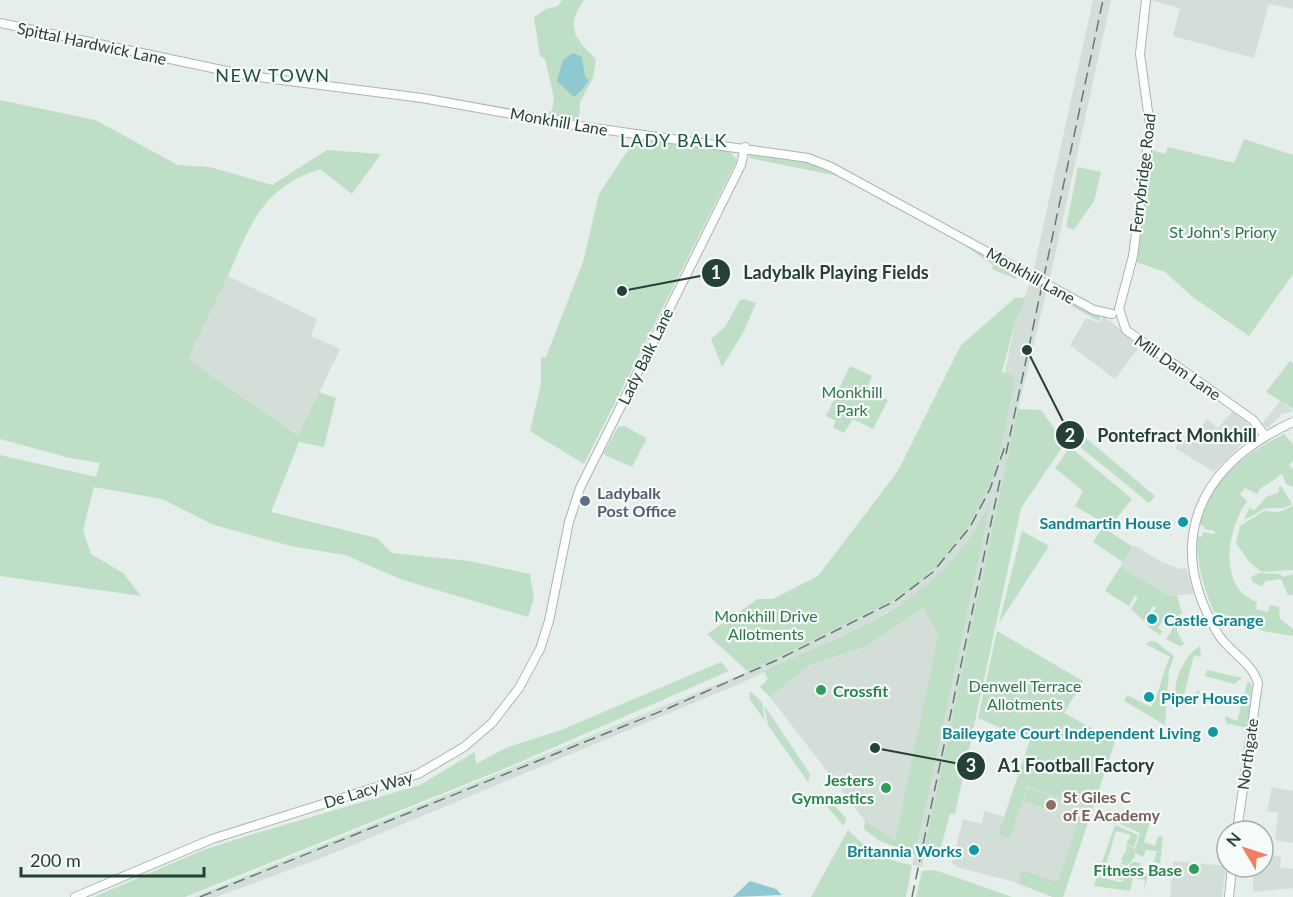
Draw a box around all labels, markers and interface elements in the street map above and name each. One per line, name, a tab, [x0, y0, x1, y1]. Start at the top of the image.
street label: Spittal Hardwick Lane	[16, 18, 168, 68]
district label: NEW TOWN	[215, 64, 331, 86]
street label: Monkhill Lane	[509, 103, 609, 139]
street label: Ferrybridge Road	[1125, 112, 1159, 234]
district label: LADY BALK	[620, 129, 728, 151]
park label: St John's Priory	[1169, 222, 1277, 241]
street label: Monkhill Lane	[983, 243, 1079, 307]
callout: Ladybalk Playing Fields	[701, 255, 941, 291]
text: 1	[711, 261, 721, 283]
text: Ladybalk Playing Fields	[743, 261, 929, 283]
street label: Lady Balk Lane	[613, 305, 677, 407]
street label: Mill Dam Lane	[1131, 330, 1225, 404]
park label: Monkhill Park	[821, 382, 883, 419]
callout: Pontefract Monkhill	[1055, 417, 1269, 453]
text: 2	[1065, 424, 1075, 446]
text: Pontefract Monkhill	[1097, 424, 1257, 446]
place label: Ladybalk Post Office	[597, 483, 677, 520]
marker: Ladybalk Post Office	[578, 494, 592, 508]
place label: Sandmartin House	[1040, 513, 1171, 532]
marker: Sandmartin House	[1176, 515, 1190, 529]
park label: Monkhill Drive Allotments	[714, 606, 818, 643]
place label: Castle Grange	[1164, 610, 1264, 629]
marker: Castle Grange	[1145, 612, 1159, 626]
park label: Denwell Terrace Allotments	[969, 676, 1081, 713]
place label: Crossfit	[833, 681, 888, 700]
marker: Crossfit	[814, 683, 828, 697]
place label: Piper House	[1161, 688, 1248, 707]
marker: Piper House	[1142, 690, 1156, 704]
street label: Northgate	[1233, 717, 1261, 791]
place label: Baileygate Court Independent Living	[942, 723, 1202, 742]
marker: Baileygate Court Independent Living	[1206, 725, 1220, 739]
callout: A1 Football Factory	[956, 748, 1166, 784]
text: 3	[966, 754, 976, 776]
text: A1 Football Factory	[997, 754, 1155, 776]
street label: De Lacy Way	[321, 766, 415, 812]
place label: Jesters Gymnastics	[792, 770, 874, 807]
marker: Jesters Gymnastics	[879, 781, 893, 795]
place label: St Giles C of E Academy	[1063, 787, 1160, 824]
marker: St Giles C of E Academy	[1044, 798, 1058, 812]
north arrow	[1215, 819, 1275, 879]
text: N	[1222, 828, 1244, 850]
scale bar	[21, 840, 204, 878]
place label: Britannia Works	[847, 841, 962, 860]
marker: Britannia Works	[967, 843, 981, 857]
text: 200 m	[30, 849, 81, 871]
place label: Fitness Base	[1093, 860, 1182, 879]
marker: Fitness Base	[1187, 862, 1201, 876]

